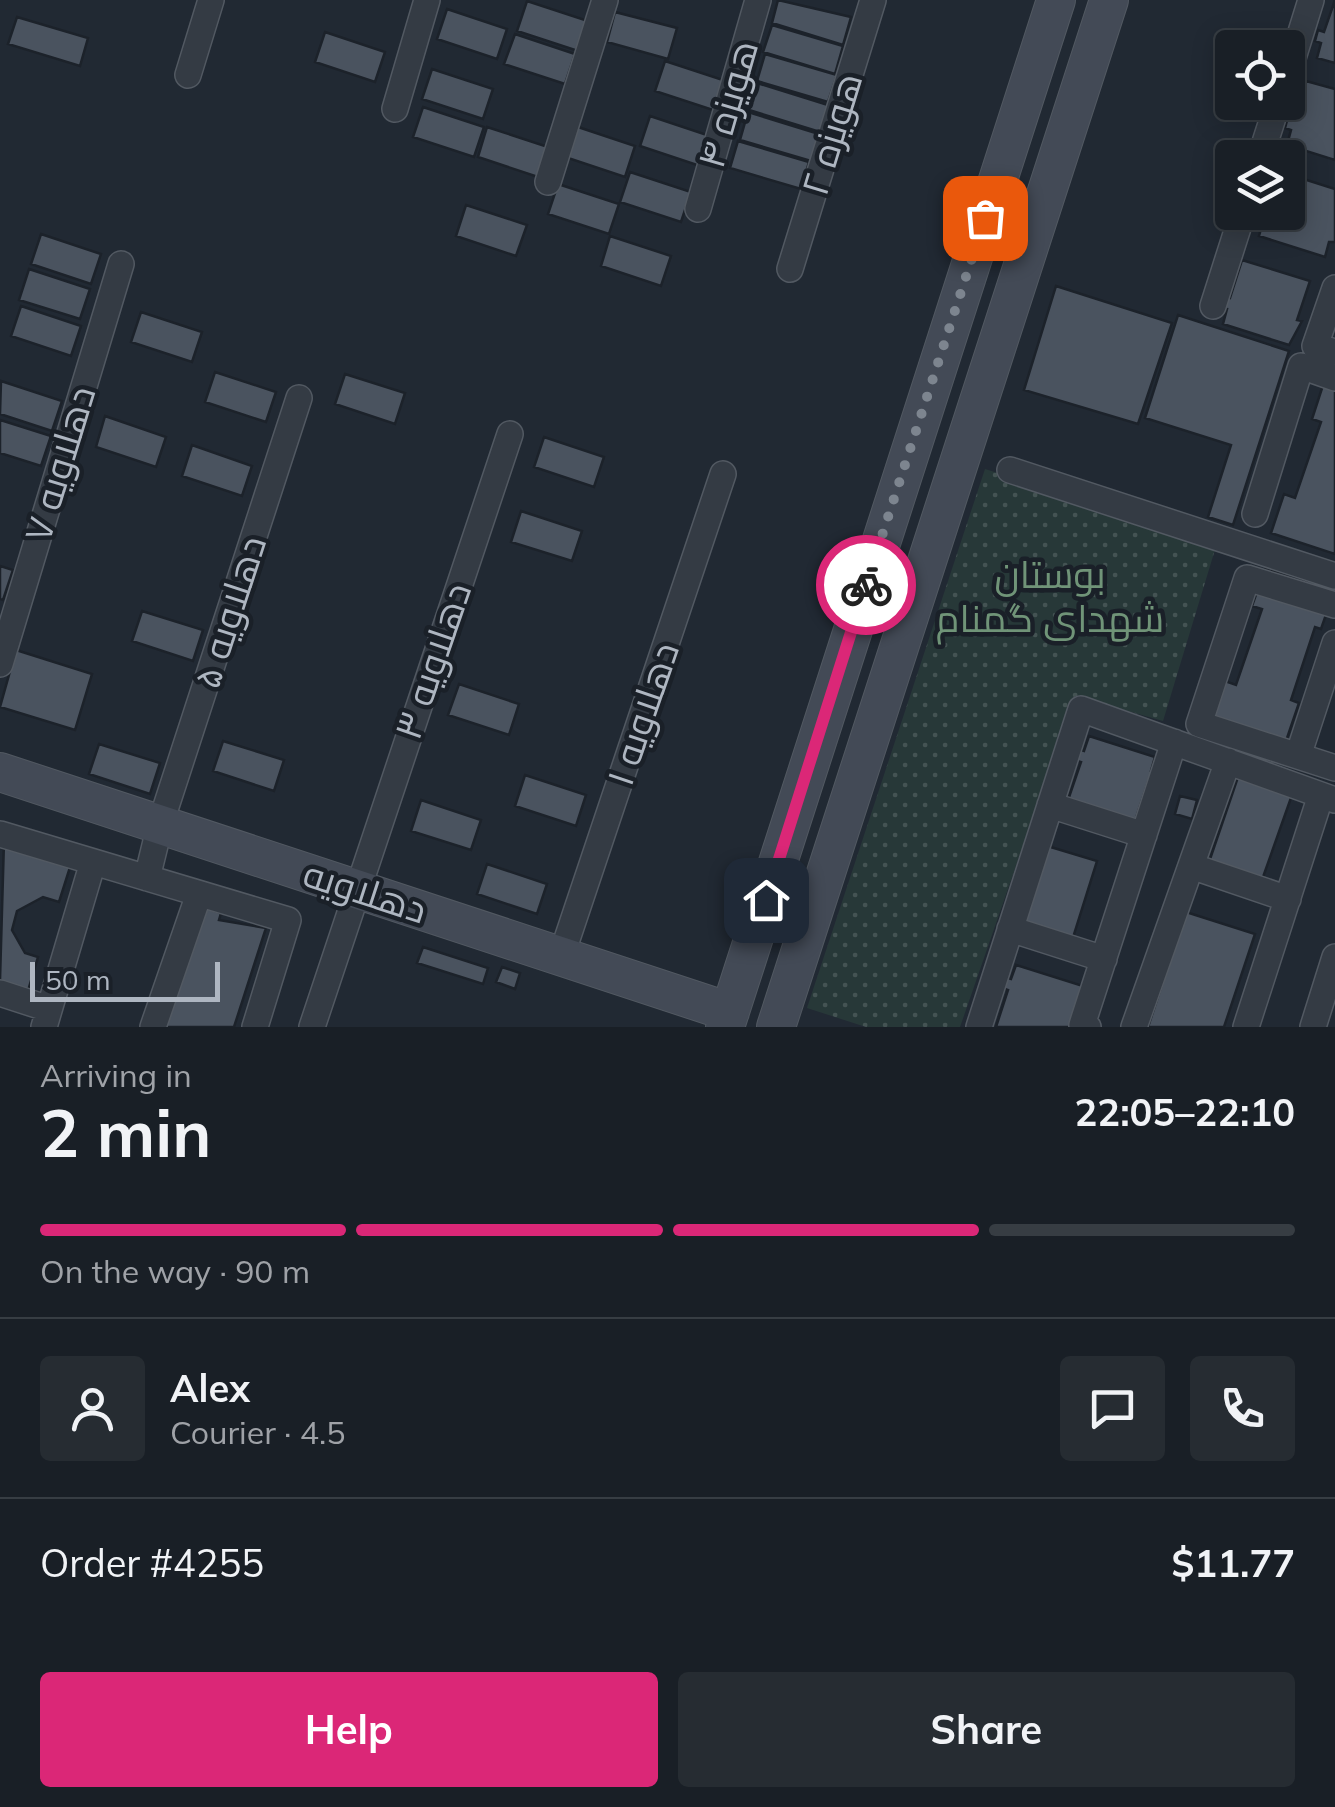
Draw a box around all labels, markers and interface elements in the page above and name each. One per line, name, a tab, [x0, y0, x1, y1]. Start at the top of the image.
map controls	[1215, 30, 1305, 230]
button: locate	[1215, 30, 1305, 120]
street label: هویزه ۴	[686, 34, 768, 173]
street label: هویزه ۲	[790, 66, 872, 201]
button: layers	[1215, 140, 1305, 230]
pin	[943, 176, 1028, 261]
icon: bag	[958, 191, 1013, 246]
street label: دهلاویه ۷	[13, 380, 105, 547]
street label: دهلاویه ۵	[182, 529, 276, 694]
courier	[816, 535, 916, 635]
park label: بوستان شهدای گمنام	[936, 550, 1164, 645]
icon: bike	[839, 558, 894, 613]
street label: دهلاویه ۳	[383, 576, 481, 745]
street label: دهلاویه ۱	[595, 636, 689, 792]
street label: دهلاویه	[298, 849, 433, 933]
pin	[724, 858, 809, 943]
icon: home	[739, 873, 794, 928]
scale bar	[30, 957, 220, 1001]
text: 50 m	[45, 962, 111, 997]
text: Arriving in	[40, 1055, 192, 1095]
text: 22:05–22:10	[1075, 1088, 1295, 1136]
text: 2 min	[40, 1092, 211, 1173]
text: On the way · 90 m	[40, 1251, 310, 1291]
button: person	[40, 1356, 145, 1461]
button: chat	[1060, 1356, 1165, 1461]
button: phone	[1190, 1356, 1295, 1461]
text: Alex	[170, 1364, 250, 1412]
text: Courier · 4.5	[170, 1412, 346, 1452]
text: Order #4255	[40, 1539, 264, 1587]
text: $11.77	[1172, 1539, 1295, 1587]
button: Help	[40, 1672, 658, 1787]
button: Share	[678, 1672, 1295, 1787]

